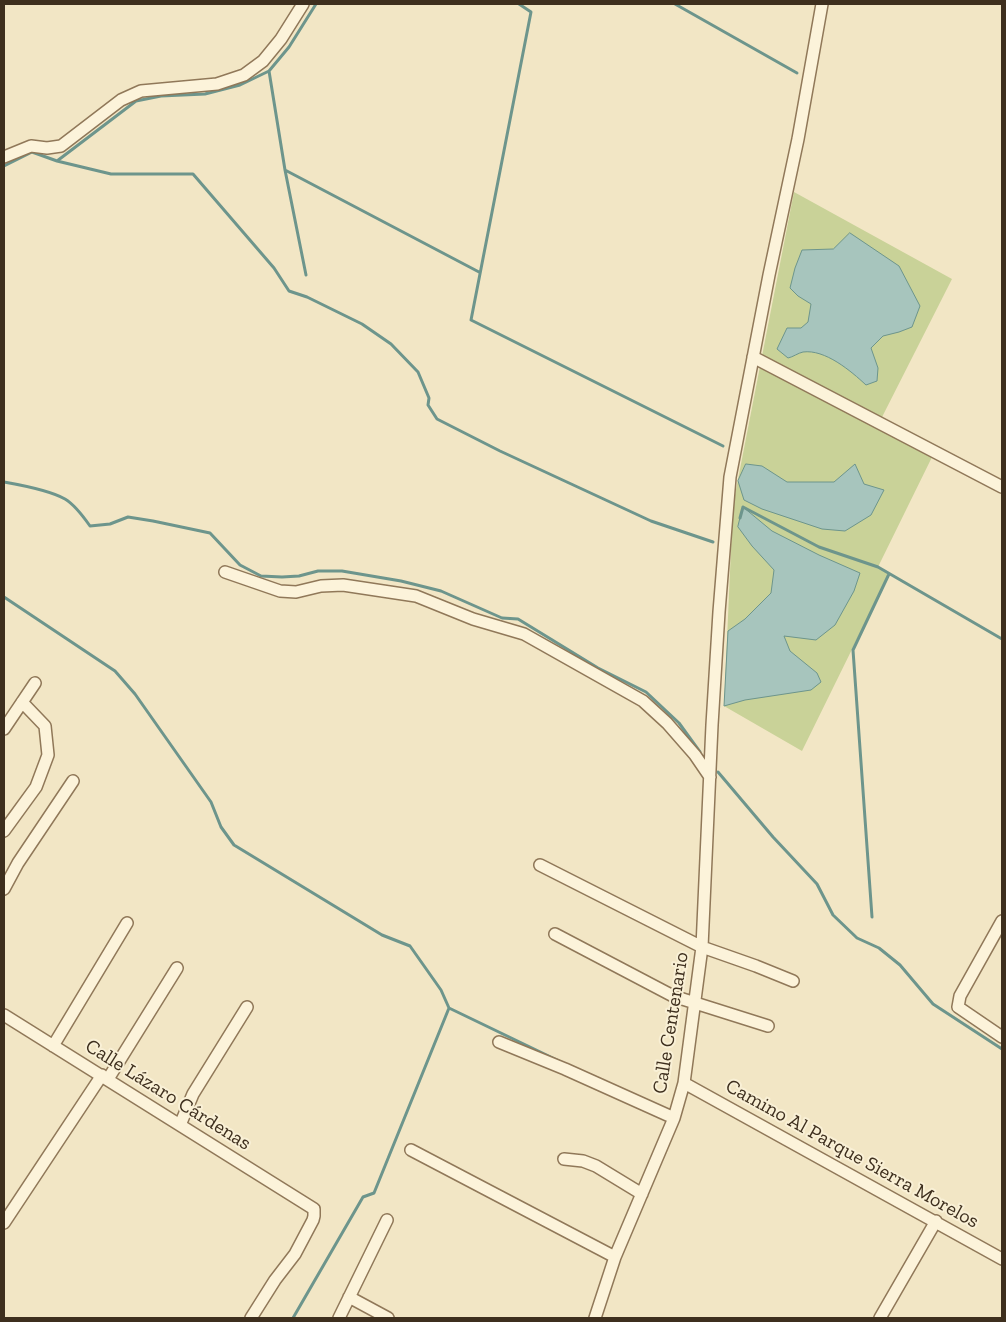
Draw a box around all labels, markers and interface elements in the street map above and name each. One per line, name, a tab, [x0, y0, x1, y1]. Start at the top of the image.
street label: Calle Centenario	[648, 950, 694, 1096]
street label: Calle Lázaro Cárdenas	[81, 1034, 255, 1156]
street label: Camino Al Parque Sierra Morelos	[721, 1074, 983, 1234]

